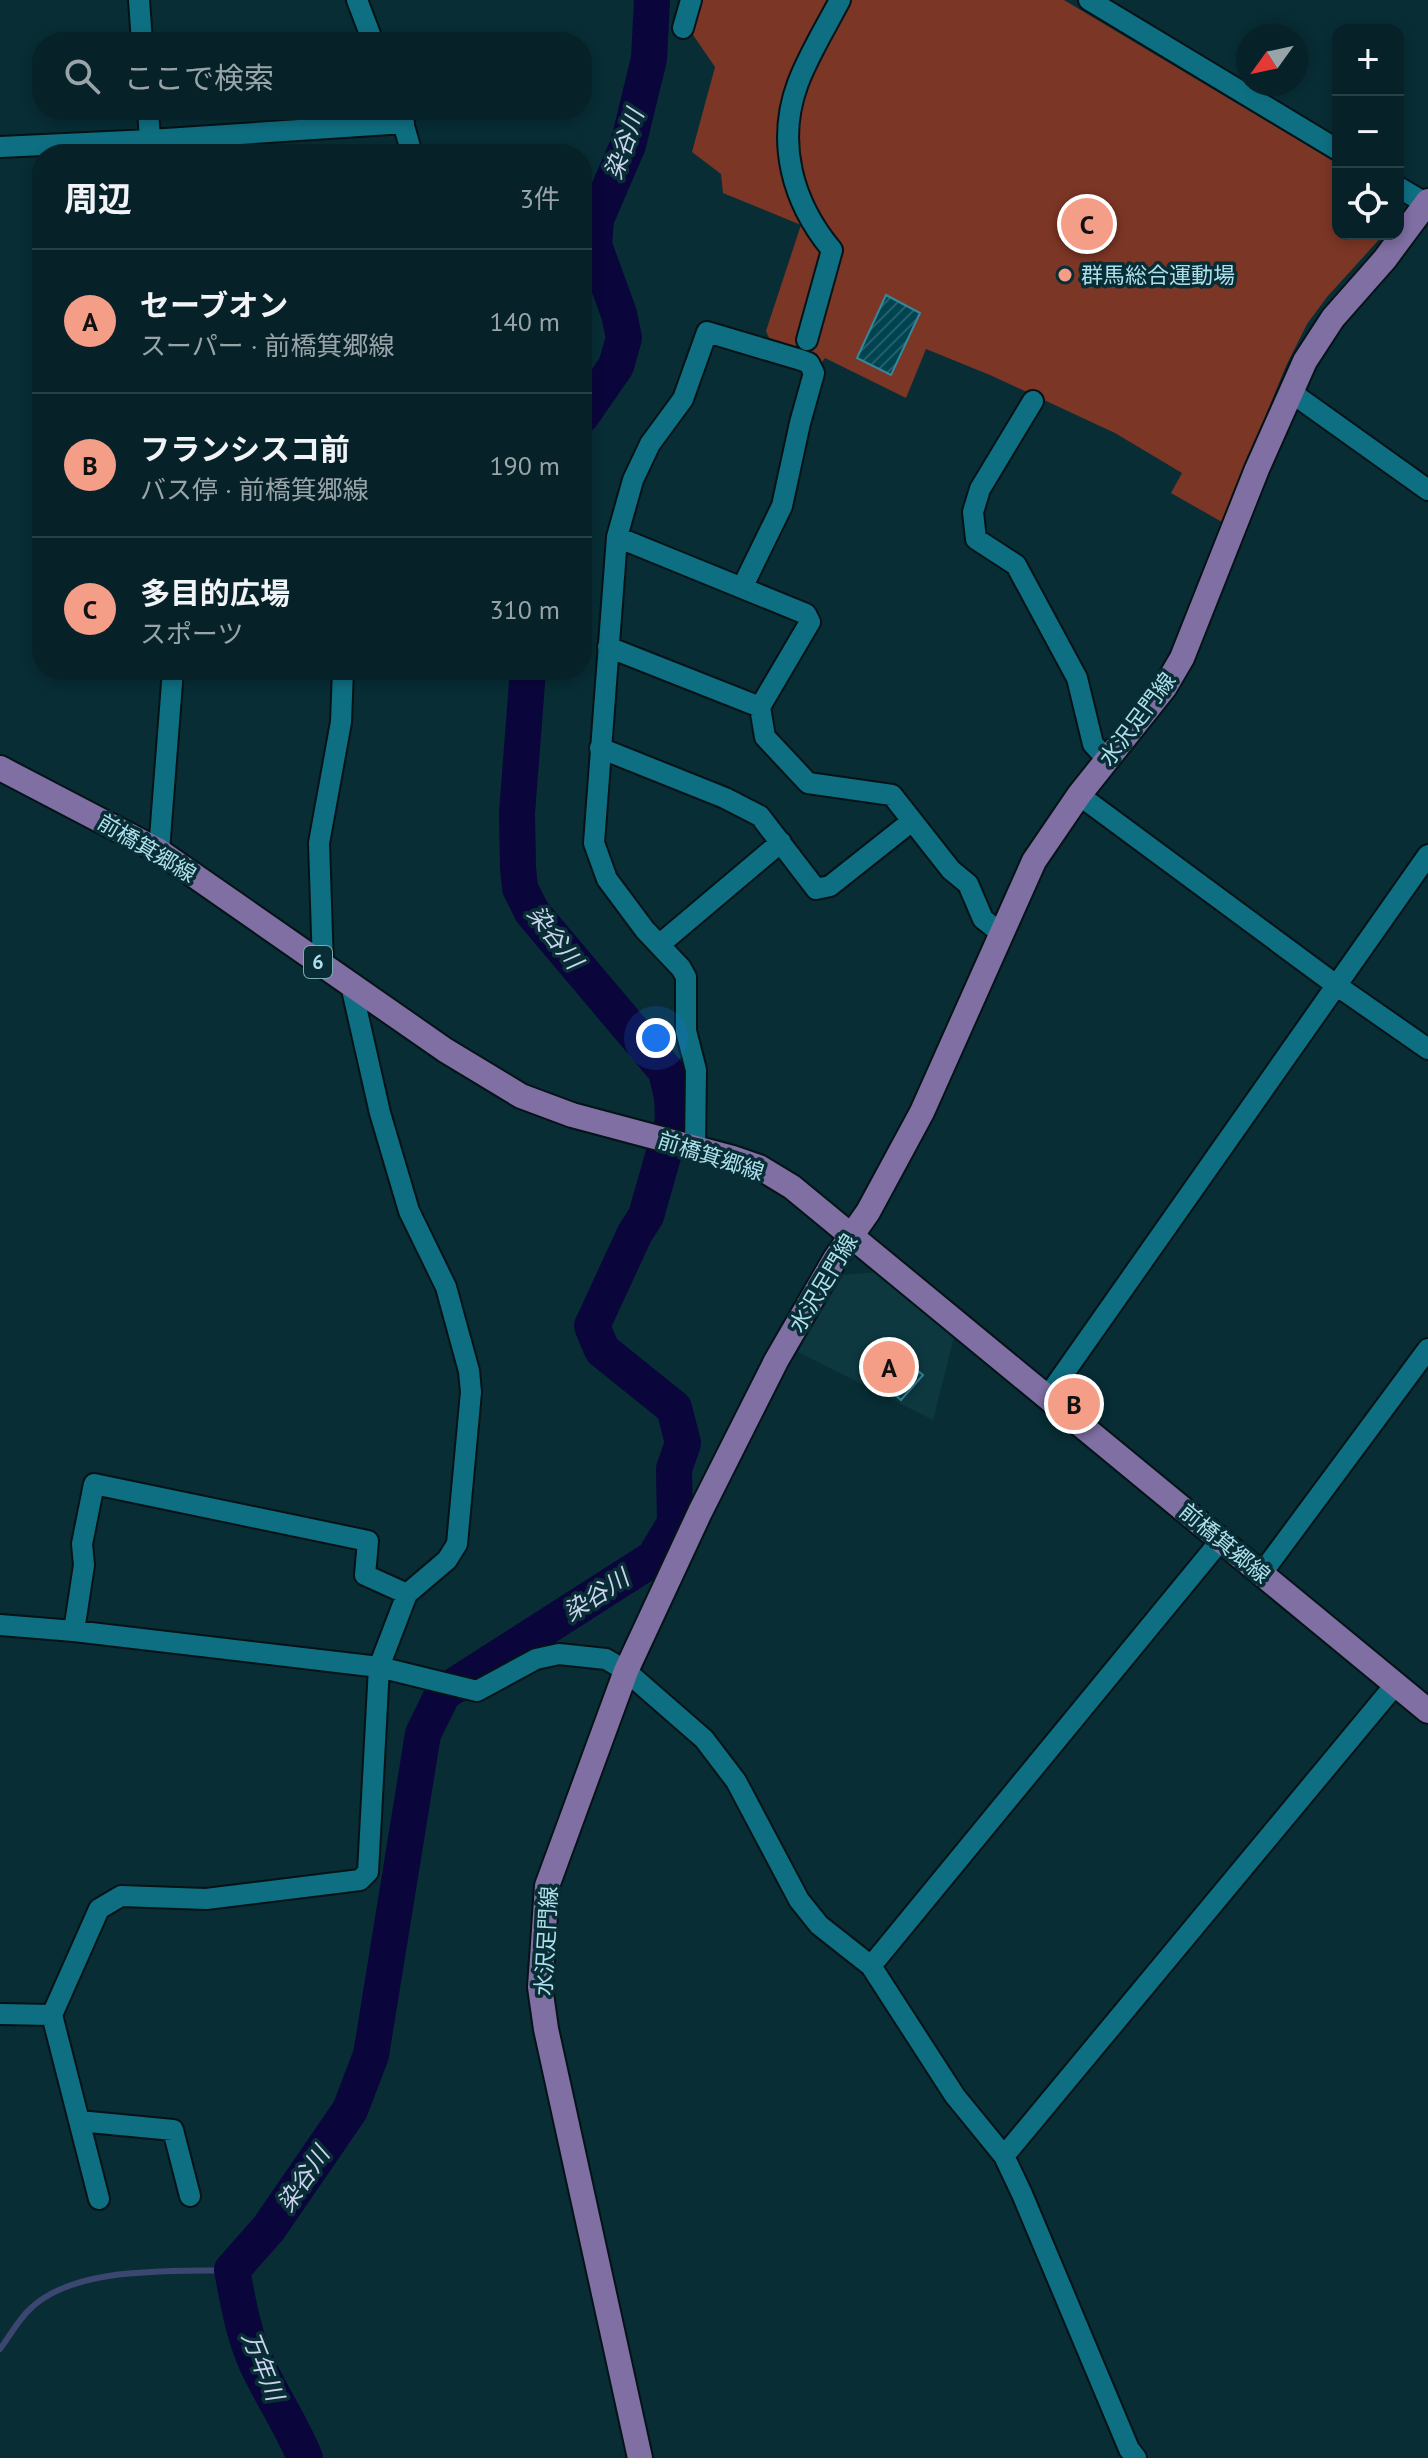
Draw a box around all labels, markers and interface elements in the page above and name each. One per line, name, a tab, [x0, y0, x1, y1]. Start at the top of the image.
north arrow	[1236, 24, 1308, 96]
map controls	[1332, 24, 1404, 240]
button: +	[1332, 24, 1404, 96]
search box	[32, 32, 592, 120]
icon: search	[60, 54, 104, 98]
text: ここで検索	[124, 58, 274, 97]
button: −	[1332, 96, 1404, 168]
water label: 染谷川	[598, 102, 651, 183]
button: locate	[1332, 168, 1404, 240]
text: 周辺	[64, 176, 132, 220]
text: 3件	[520, 182, 560, 215]
pin: C	[1061, 194, 1113, 254]
place label: 群馬総合運動場	[1081, 261, 1235, 289]
marker: 群馬総合運動場	[1056, 266, 1074, 284]
text: セーブオン	[140, 285, 288, 324]
text: A	[82, 305, 98, 338]
text: 140 m	[489, 305, 560, 338]
text: スーパー · 前橋箕郷線	[140, 329, 395, 362]
text: フランシスコ前	[140, 429, 350, 468]
text: B	[82, 449, 98, 482]
text: 190 m	[489, 449, 560, 482]
text: バス停 · 前橋箕郷線	[140, 473, 369, 506]
text: 多目的広場	[140, 573, 290, 612]
text: C	[83, 593, 97, 626]
text: 310 m	[489, 593, 560, 626]
text: スポーツ	[140, 617, 243, 650]
street label: 水沢足門線	[1093, 667, 1181, 771]
street label: 前橋箕郷線	[93, 808, 201, 888]
water label: 染谷川	[521, 899, 591, 977]
road number: 6	[304, 946, 332, 978]
your location	[636, 1018, 676, 1058]
street label: 前橋箕郷線	[654, 1126, 768, 1186]
street label: 水沢足門線	[783, 1229, 863, 1337]
pin: A	[863, 1337, 915, 1397]
pin: B	[1048, 1374, 1100, 1434]
street label: 前橋箕郷線	[1174, 1497, 1276, 1589]
water label: 染谷川	[557, 1561, 637, 1628]
street label: 水沢足門線	[529, 1885, 563, 1997]
water label: 染谷川	[270, 2138, 338, 2218]
water label: 万年川	[235, 2327, 292, 2408]

